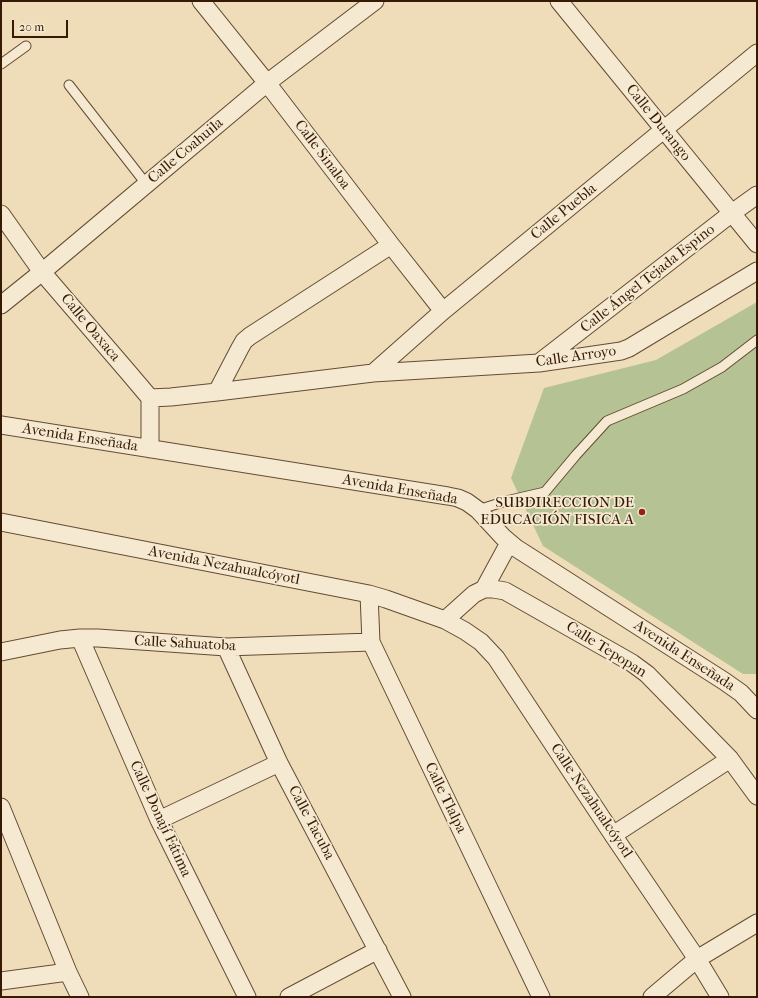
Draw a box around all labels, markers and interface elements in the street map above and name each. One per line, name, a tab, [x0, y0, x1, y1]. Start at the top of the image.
scale bar	[14, 12, 70, 38]
text: 20 m	[19, 20, 44, 34]
street label: Calle Durango	[622, 81, 694, 165]
street label: Calle Coahuila	[145, 114, 227, 188]
street label: Calle Sinaloa	[290, 117, 354, 193]
street label: Calle Puebla	[527, 180, 601, 244]
street label: Calle Ángel Tejada Espino	[577, 221, 719, 337]
street label: Calle Oaxaca	[56, 290, 124, 366]
street label: Calle Arroyo	[535, 342, 617, 372]
street label: Avenida Enseñada	[21, 420, 139, 456]
street label: Avenida Enseñada	[341, 471, 459, 509]
place label: SUBDIRECCION DE EDUCACIÓN FISICA A	[480, 494, 634, 529]
marker: SUBDIRECCION DE EDUCACIÓN FISICA A	[637, 507, 647, 517]
street label: Avenida Nezahualcóyotl	[147, 543, 301, 589]
street label: Avenida Enseñada	[630, 617, 738, 695]
street label: Calle Tepopan	[562, 618, 650, 682]
street label: Calle Sahuatoba	[134, 632, 236, 656]
street label: Calle Nezahualcóyotl	[546, 740, 636, 862]
street label: Calle Donají Fátima	[125, 758, 195, 880]
street label: Calle Tlalpa	[420, 760, 470, 836]
street label: Calle Tacuba	[284, 783, 338, 863]

